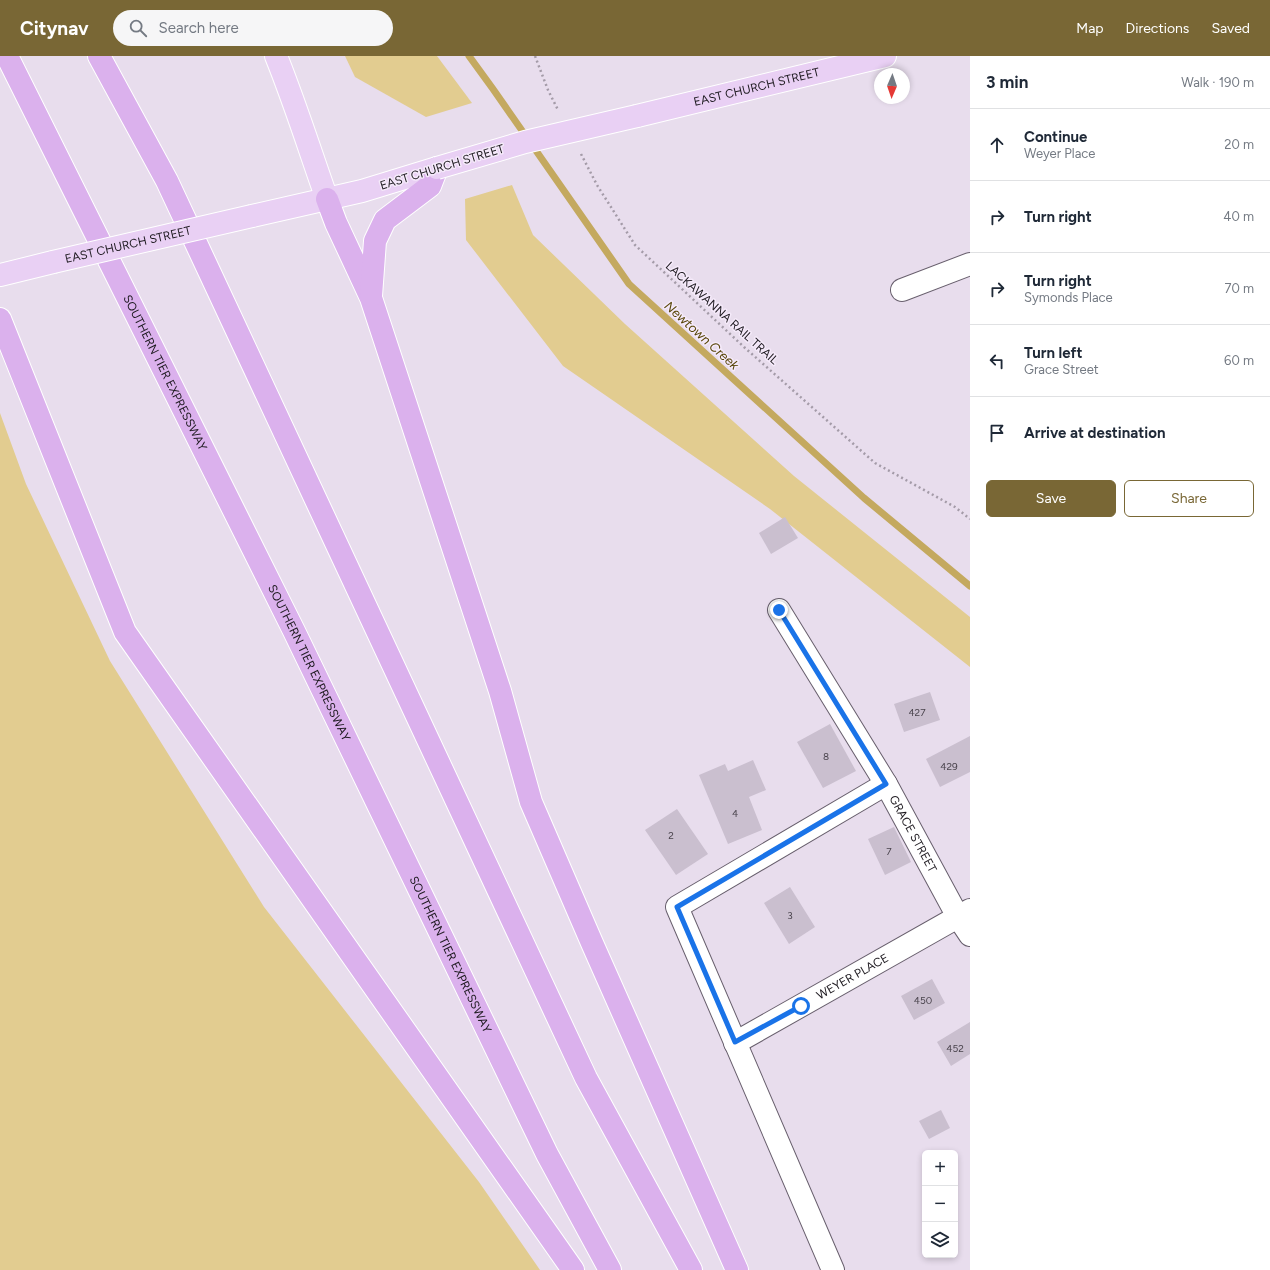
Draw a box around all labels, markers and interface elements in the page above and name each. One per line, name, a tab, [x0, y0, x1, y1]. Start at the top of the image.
search box	[113, 10, 393, 46]
text: Citynav	[20, 17, 89, 40]
icon: search	[127, 17, 149, 39]
text: Search here	[159, 19, 239, 37]
text: Map	[1076, 20, 1104, 37]
text: Directions	[1126, 20, 1189, 37]
text: Saved	[1211, 20, 1250, 37]
street label: EAST CHURCH STREET	[692, 65, 821, 109]
north arrow	[874, 68, 910, 104]
text: 3 min	[986, 72, 1028, 92]
text: Walk · 190 m	[1181, 75, 1254, 90]
text: Continue	[1024, 128, 1087, 146]
icon: ahead	[986, 134, 1008, 156]
text: 20 m	[1224, 137, 1254, 152]
street label: EAST CHURCH STREET	[378, 141, 506, 193]
text: Weyer Place	[1024, 146, 1095, 161]
icon: right	[986, 206, 1008, 228]
text: Turn right	[1024, 208, 1092, 226]
text: 40 m	[1223, 209, 1254, 224]
street label: EAST CHURCH STREET	[64, 223, 193, 266]
street label: LACKAWANNA RAIL TRAIL	[663, 259, 782, 368]
text: Turn right	[1024, 272, 1092, 290]
icon: right	[986, 278, 1008, 300]
text: 70 m	[1224, 281, 1254, 296]
text: Symonds Place	[1024, 290, 1113, 305]
street label: SOUTHERN TIER EXPRESSWAY	[120, 293, 210, 454]
water label: Newtown Creek	[661, 298, 742, 373]
text: Turn left	[1024, 344, 1082, 362]
icon: left	[986, 350, 1008, 372]
text: 60 m	[1224, 353, 1254, 368]
text: Grace Street	[1024, 362, 1099, 377]
icon: arrive	[986, 422, 1008, 444]
text: Arrive at destination	[1024, 424, 1165, 442]
button: Save	[986, 480, 1116, 517]
button: Share	[1124, 480, 1254, 517]
street label: SOUTHERN TIER EXPRESSWAY	[265, 582, 354, 744]
route end	[770, 601, 788, 619]
house number: 427	[908, 706, 926, 719]
house number: 8	[823, 750, 829, 763]
house number: 429	[940, 760, 958, 773]
street label: GRACE STREET	[886, 793, 940, 875]
house number: 4	[732, 807, 738, 820]
house number: 2	[668, 829, 674, 842]
house number: 7	[886, 845, 892, 858]
street label: SOUTHERN TIER EXPRESSWAY	[407, 874, 495, 1036]
house number: 3	[787, 909, 793, 922]
street label: WEYER PLACE	[814, 951, 891, 1002]
house number: 450	[914, 994, 932, 1007]
route start	[792, 997, 810, 1015]
house number: 452	[946, 1042, 964, 1055]
map controls	[922, 1150, 958, 1258]
button: +	[922, 1150, 958, 1186]
button: −	[922, 1186, 958, 1222]
button: layers	[922, 1222, 958, 1258]

